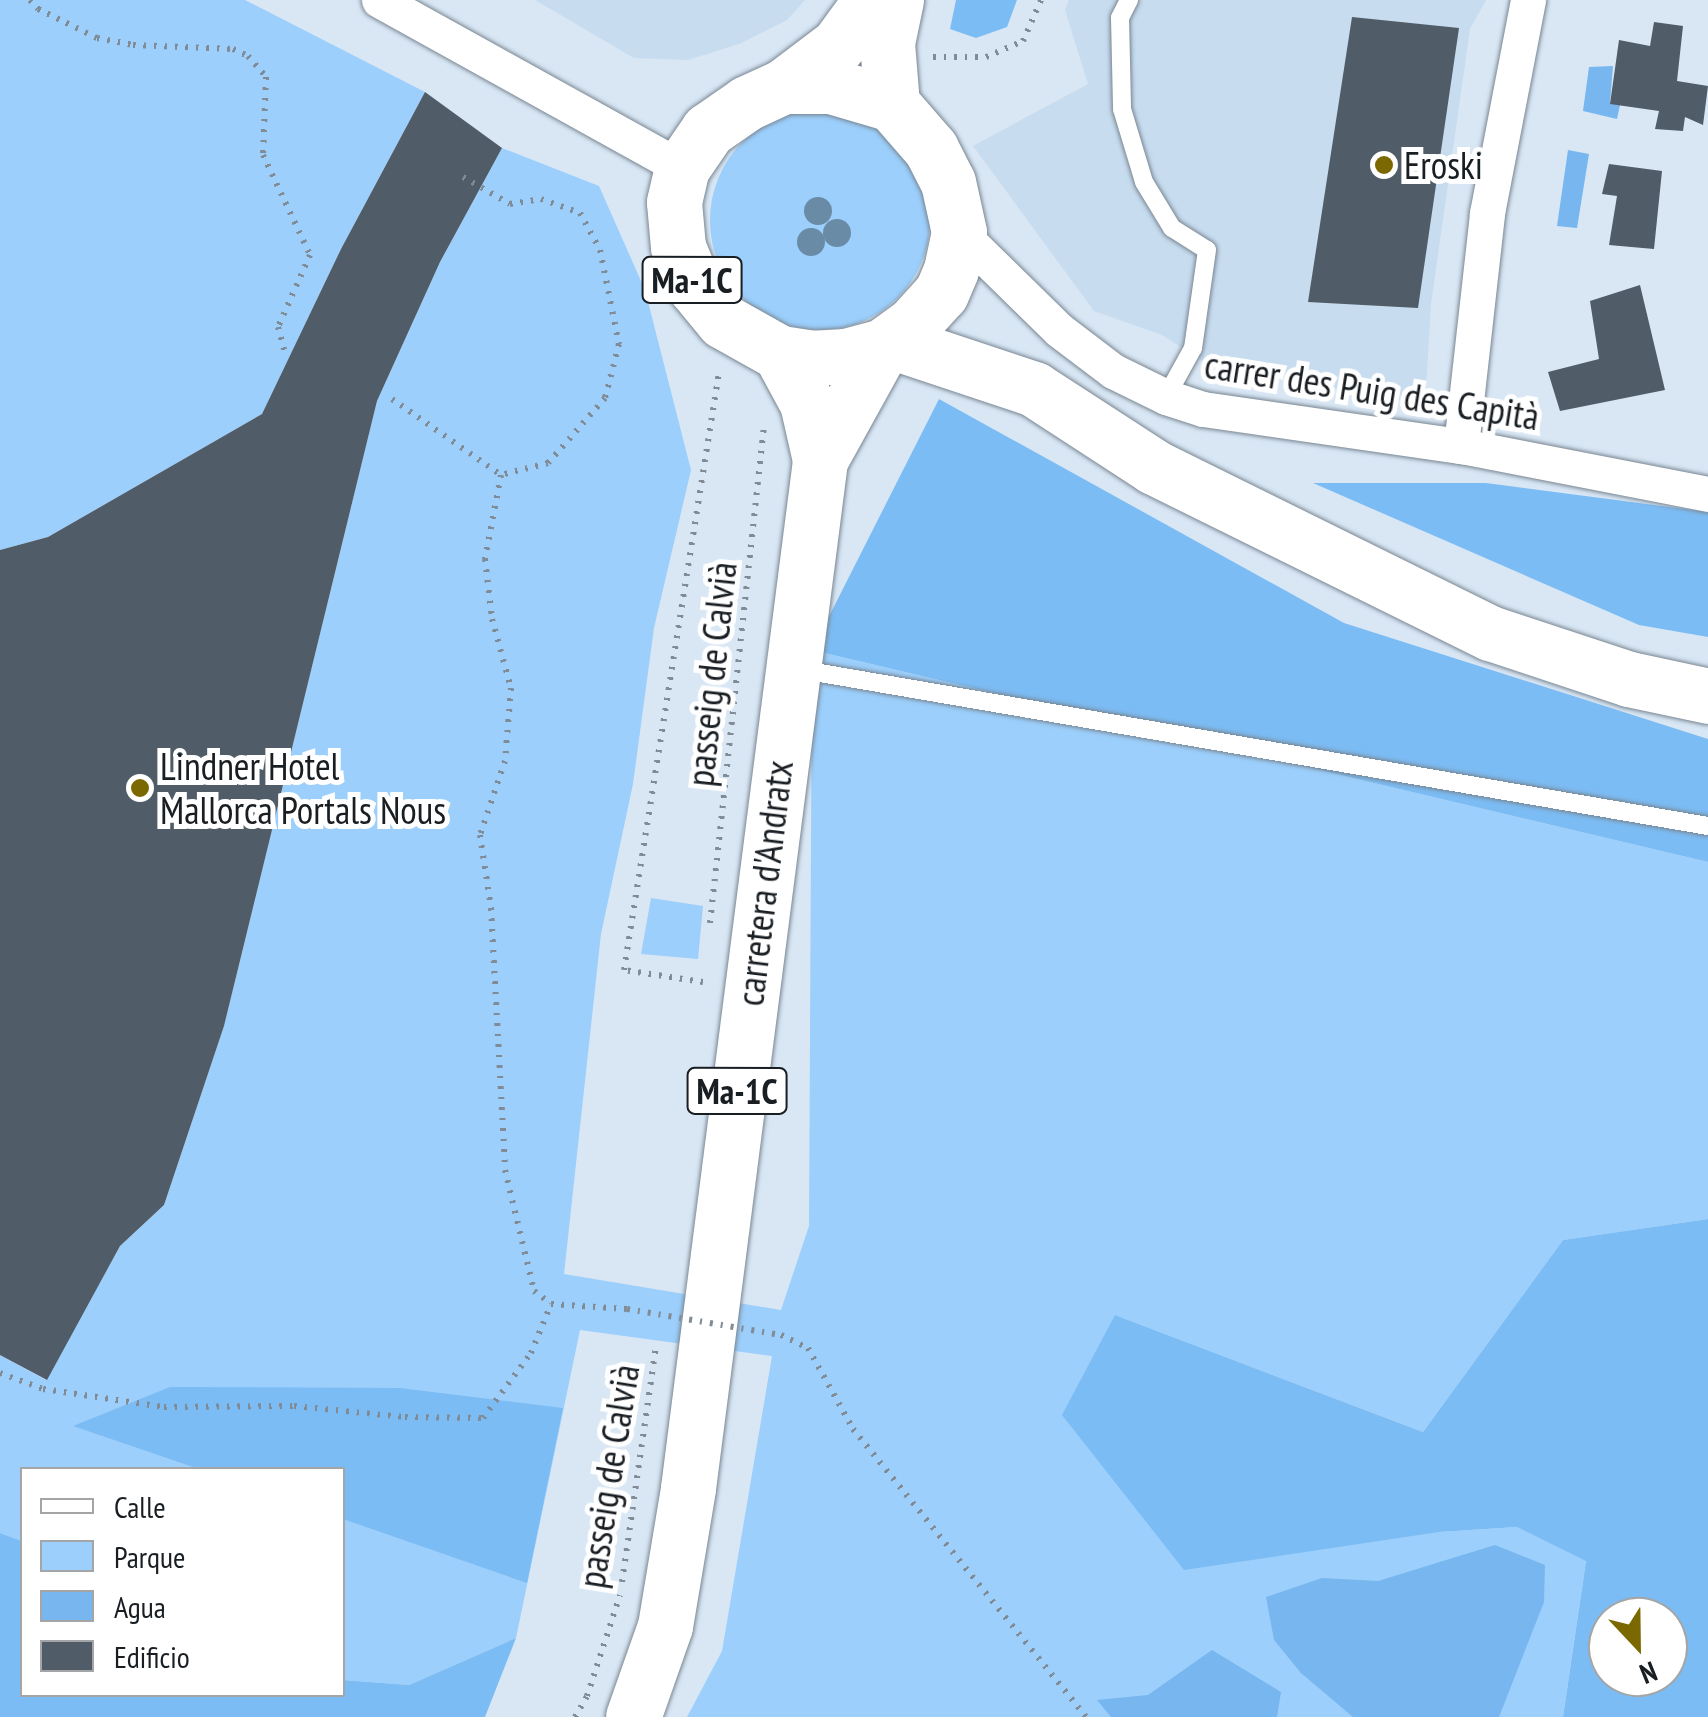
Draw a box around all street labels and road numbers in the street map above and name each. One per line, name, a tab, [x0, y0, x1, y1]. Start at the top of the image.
road number: Ma-1C	[640, 250, 744, 310]
street label: carrer des Puig des Capità	[1202, 341, 1542, 439]
street label: passeig de Calvià	[677, 560, 745, 788]
street label: carretera d'Andratx	[726, 758, 802, 1008]
road number: Ma-1C	[684, 1061, 790, 1121]
street label: passeig de Calvià	[568, 1361, 648, 1591]

